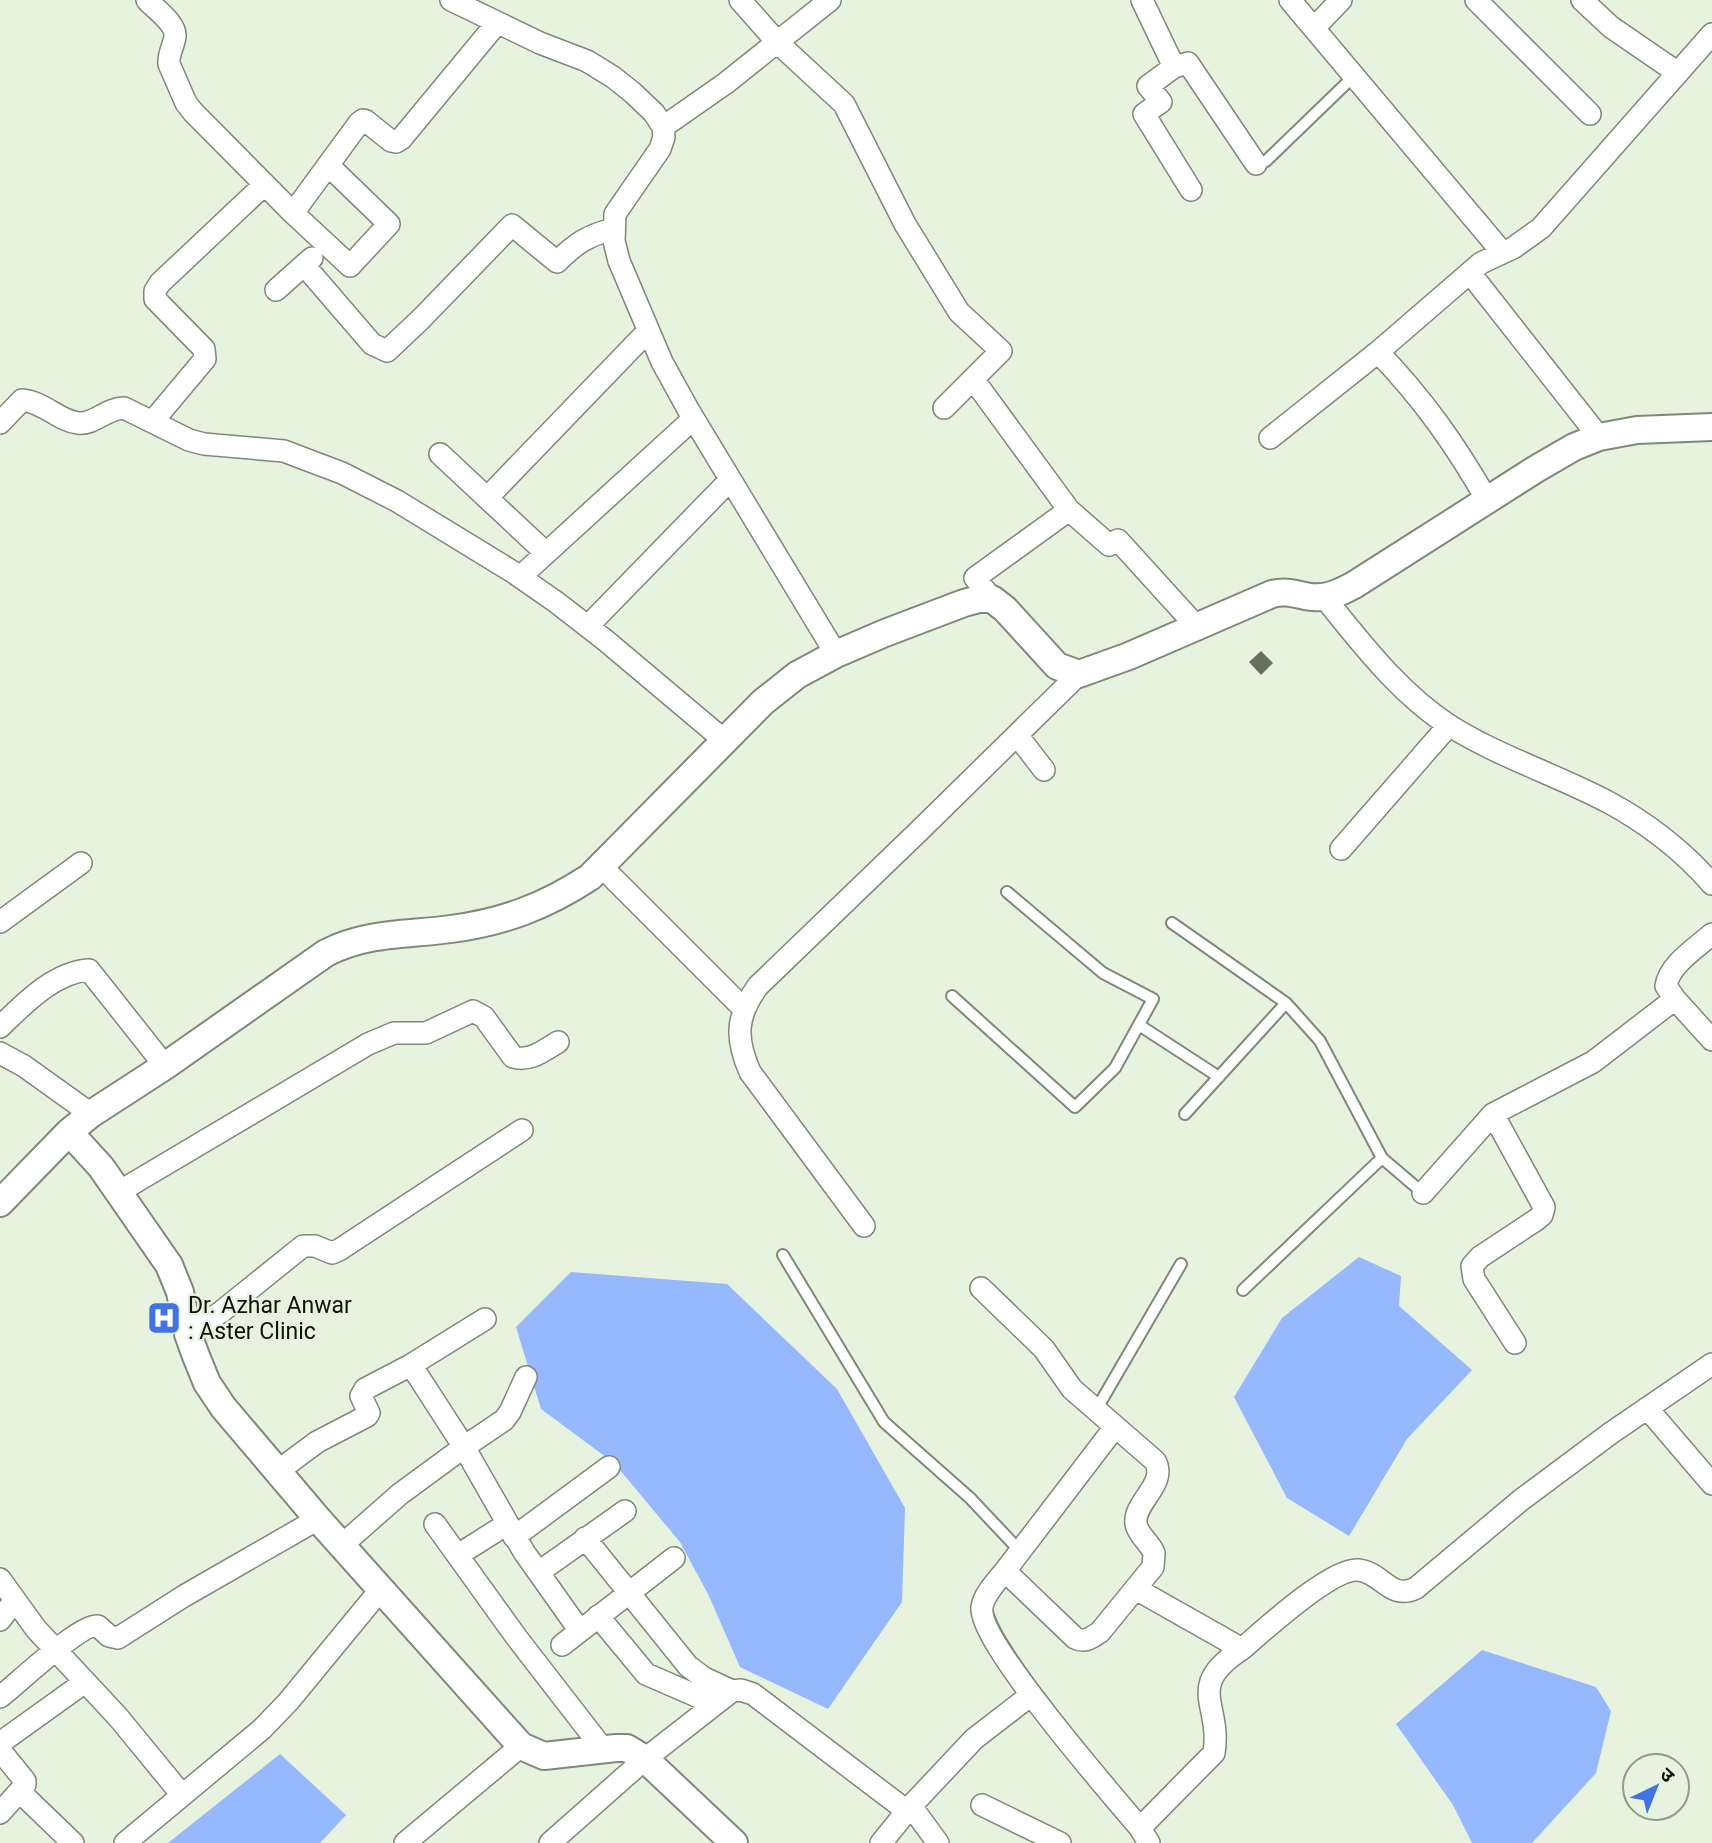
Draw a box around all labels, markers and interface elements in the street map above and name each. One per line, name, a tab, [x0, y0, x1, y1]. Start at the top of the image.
place label: Dr. Azhar Anwar : Aster Clinic	[188, 1292, 352, 1345]
hospital icon: Dr. Azhar Anwar : Aster Clinic	[145, 1299, 183, 1337]
north arrow	[1621, 1752, 1691, 1822]
text: उ	[1655, 1763, 1680, 1788]

